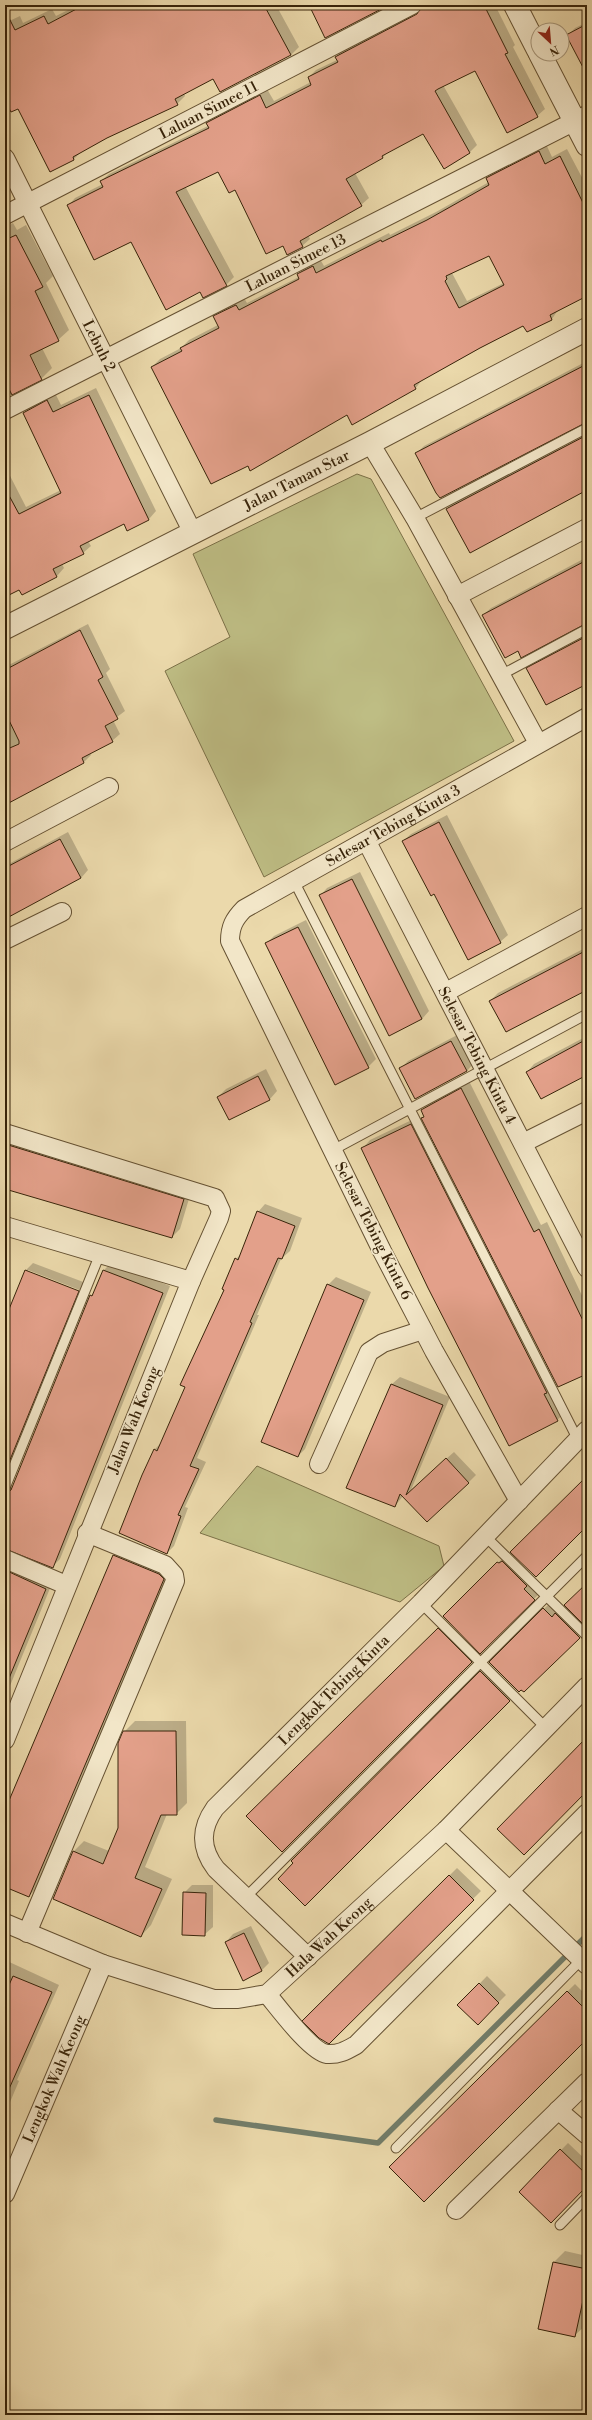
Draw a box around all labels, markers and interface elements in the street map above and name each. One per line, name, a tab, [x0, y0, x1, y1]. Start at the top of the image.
north arrow	[530, 22, 570, 62]
text: N	[547, 42, 561, 58]
street label: Laluan Simee 11	[156, 76, 262, 143]
street label: Laluan Simee 13	[242, 229, 349, 296]
street label: Lebuh 2	[78, 317, 120, 375]
street label: Jalan Taman Star	[240, 445, 353, 515]
street label: Selesar Tebing Kinta 3	[322, 780, 464, 871]
street label: Selesar Tebing Kinta 4	[434, 983, 521, 1127]
street label: Selesar Tebing Kinta 6	[330, 1159, 416, 1303]
street label: Jalan Wah Keong	[103, 1363, 164, 1477]
street label: Lengkok Tebing Kinta	[274, 1630, 394, 1749]
street label: Hala Wah Keong	[282, 1893, 376, 1982]
street label: Lengkok Wah Keong	[18, 2012, 90, 2146]

